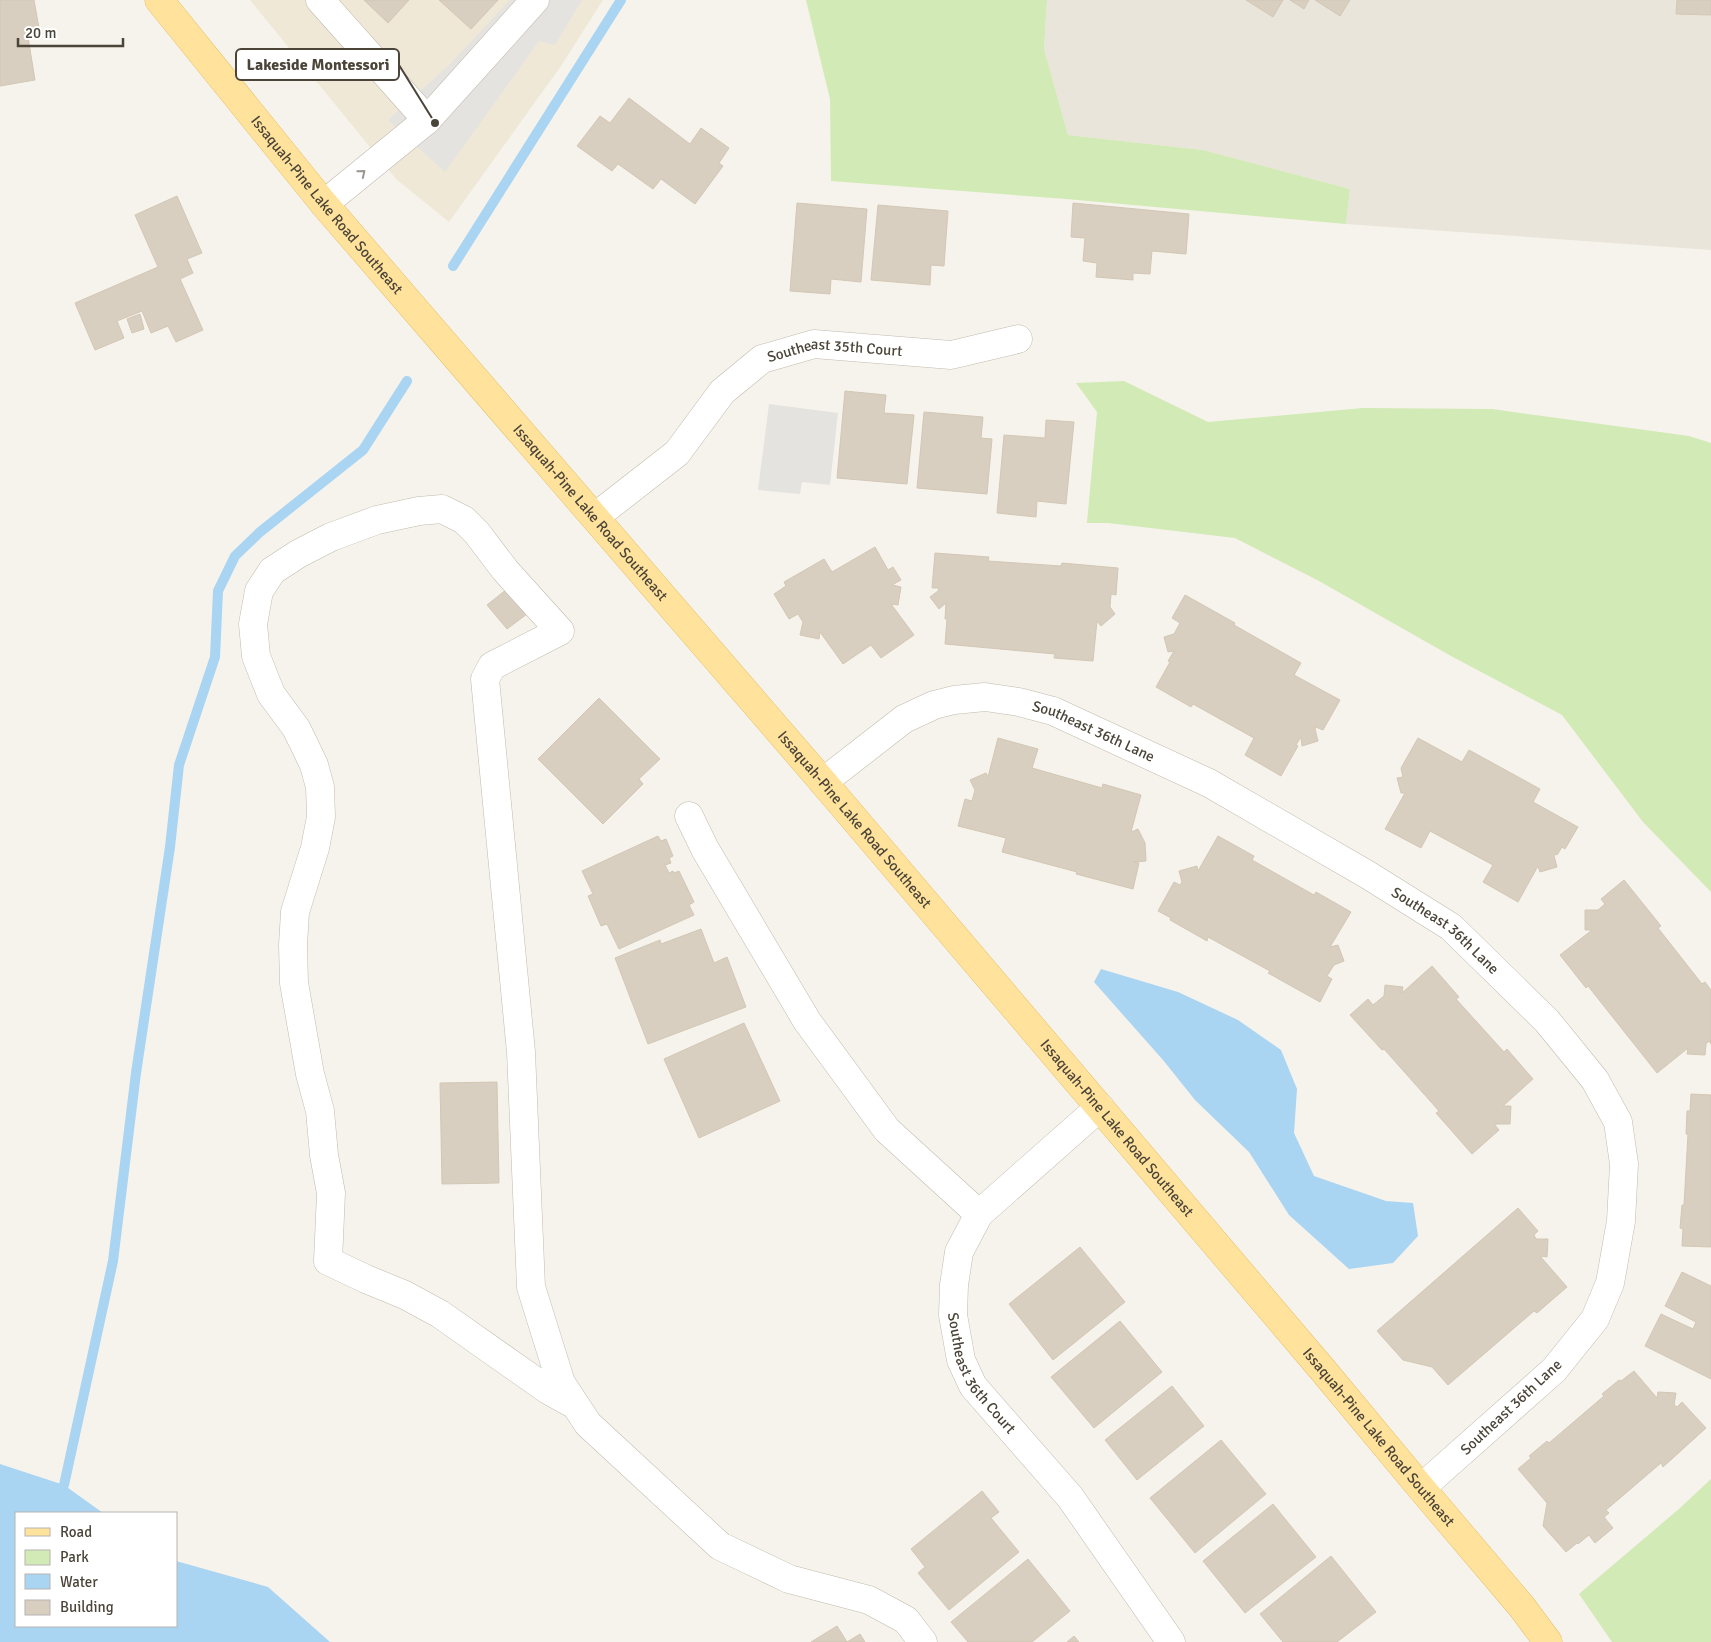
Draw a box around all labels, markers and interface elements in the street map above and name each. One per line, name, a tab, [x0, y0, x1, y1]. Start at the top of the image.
scale bar	[18, 15, 122, 47]
text: 20 m	[25, 24, 56, 42]
callout: Lakeside Montessori	[236, 49, 399, 80]
text: Lakeside Montessori	[247, 55, 389, 75]
street label: Issaquah-Pine Lake Road Southeast	[247, 112, 407, 298]
one-way arrow	[356, 171, 365, 179]
street label: Southeast 35th Court	[765, 335, 903, 366]
street label: Issaquah-Pine Lake Road Southeast	[509, 421, 671, 604]
street label: Southeast 36th Lane	[1030, 697, 1158, 766]
street label: Issaquah-Pine Lake Road Southeast	[774, 727, 935, 912]
street label: Southeast 36th Lane	[1388, 883, 1503, 978]
street label: Issaquah-Pine Lake Road Southeast	[1037, 1035, 1198, 1220]
street label: Southeast 36th Court	[944, 1311, 1019, 1437]
street label: Issaquah-Pine Lake Road Southeast	[1299, 1344, 1459, 1530]
street label: Southeast 36th Lane	[1457, 1355, 1565, 1459]
legend	[15, 1512, 178, 1627]
text: Road	[60, 1523, 92, 1541]
text: Park	[60, 1548, 89, 1566]
text: Water	[60, 1573, 98, 1591]
text: Building	[60, 1598, 114, 1616]

